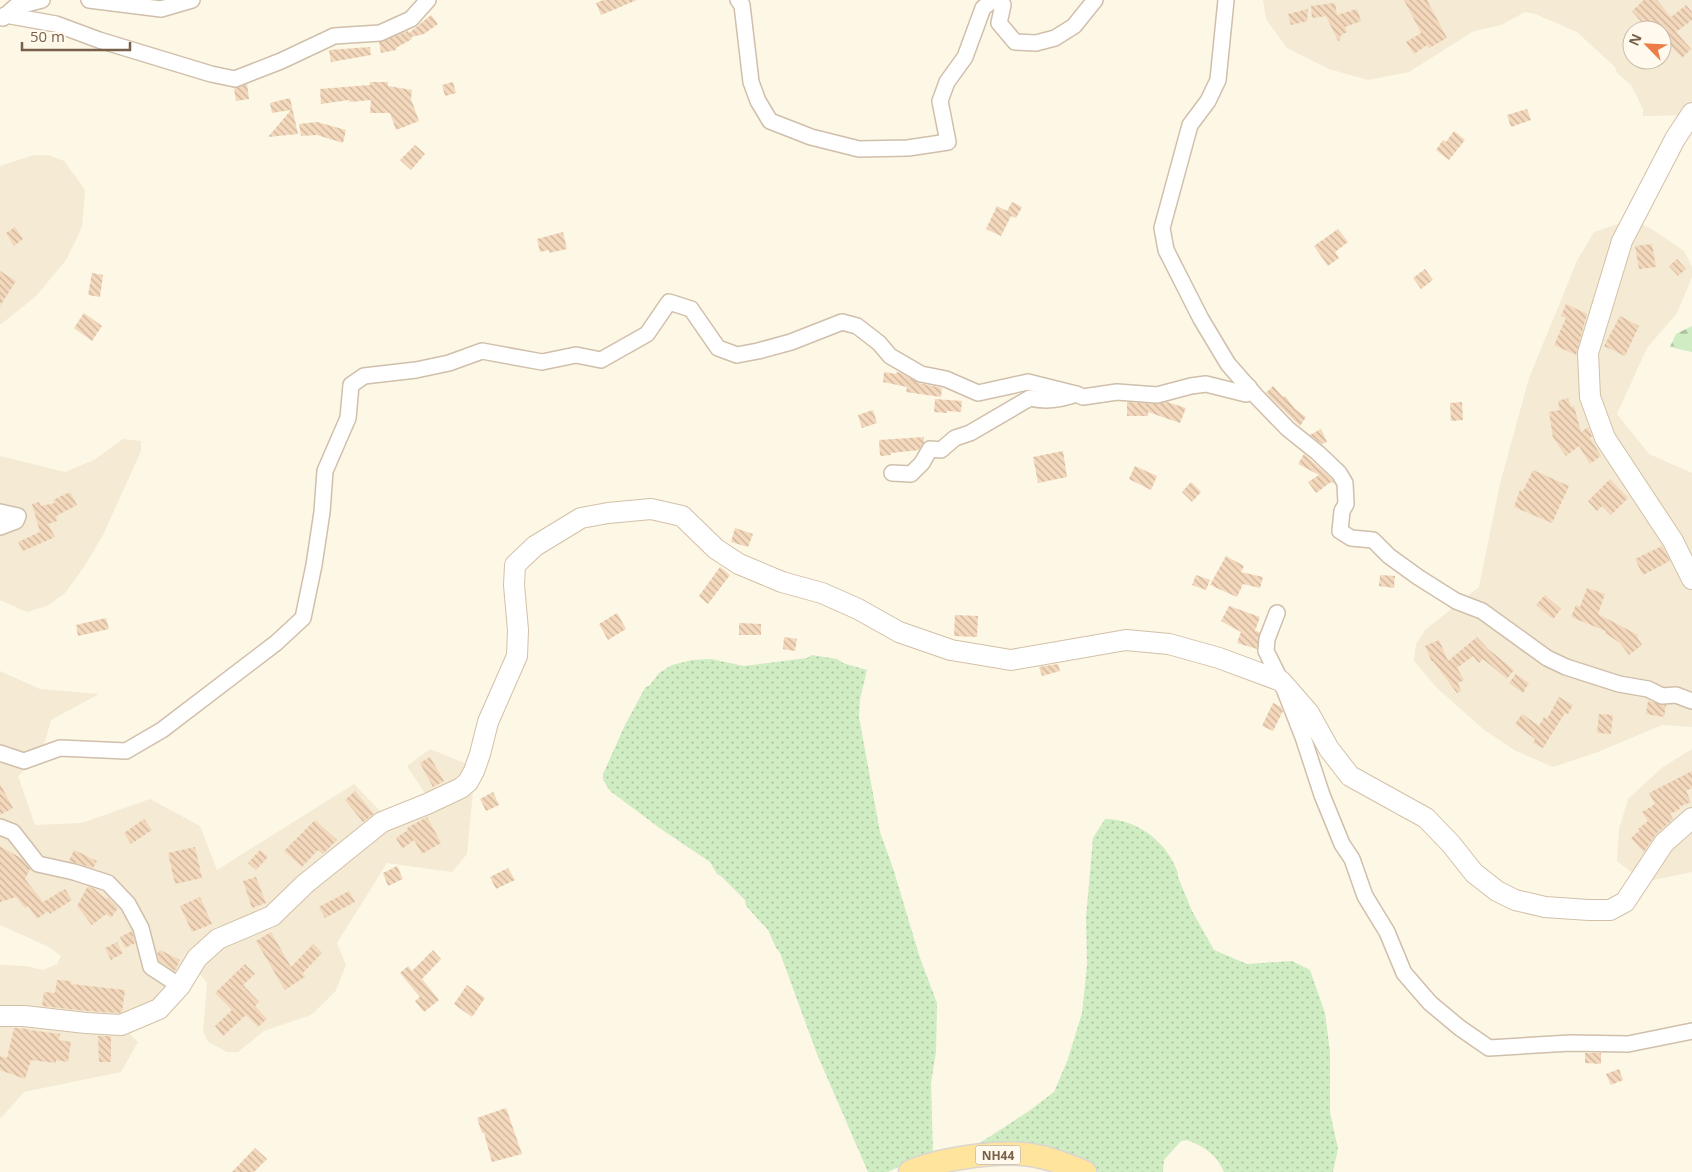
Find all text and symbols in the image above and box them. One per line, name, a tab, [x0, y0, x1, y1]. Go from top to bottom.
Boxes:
scale bar	[22, 20, 130, 52]
north arrow	[1622, 20, 1672, 70]
text: 50 m	[30, 26, 65, 46]
text: N	[1624, 30, 1646, 49]
road number: NH44	[976, 1146, 1020, 1164]

